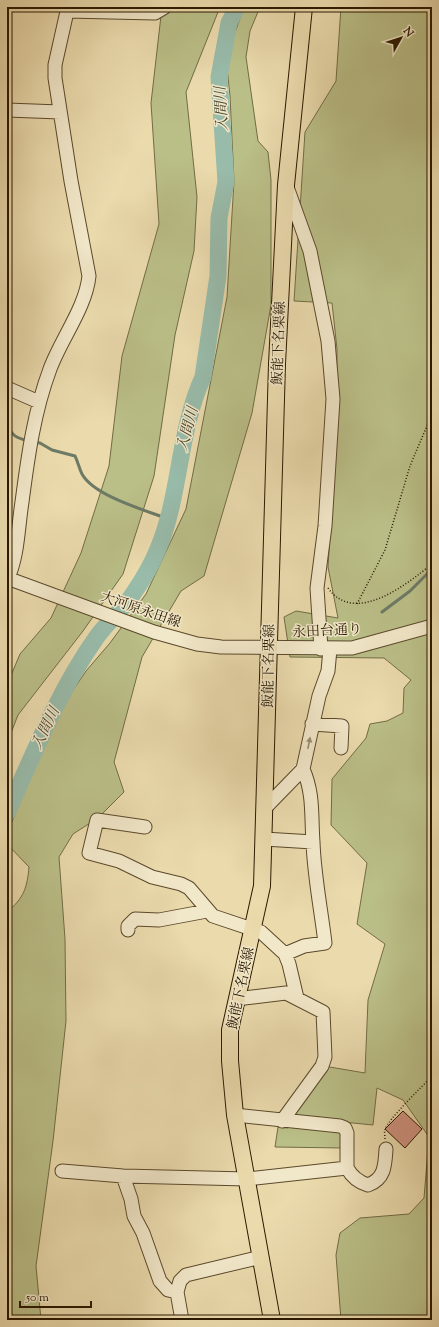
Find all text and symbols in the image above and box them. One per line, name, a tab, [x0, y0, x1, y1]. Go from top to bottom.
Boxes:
north arrow	[381, 18, 421, 58]
text: N	[398, 23, 417, 41]
water label: 入間川	[211, 84, 234, 132]
street label: 飯能下名栗線	[269, 301, 291, 385]
water label: 入間川	[172, 403, 205, 454]
street label: 大河原永田線	[97, 588, 183, 634]
street label: 永田台通り	[292, 620, 363, 644]
street label: 飯能下名栗線	[259, 624, 281, 708]
water label: 入間川	[27, 702, 67, 753]
one-way arrow	[306, 737, 312, 749]
street label: 飯能下名栗線	[223, 945, 260, 1032]
scale bar	[20, 1283, 91, 1309]
text: 50 m	[25, 1289, 49, 1307]

